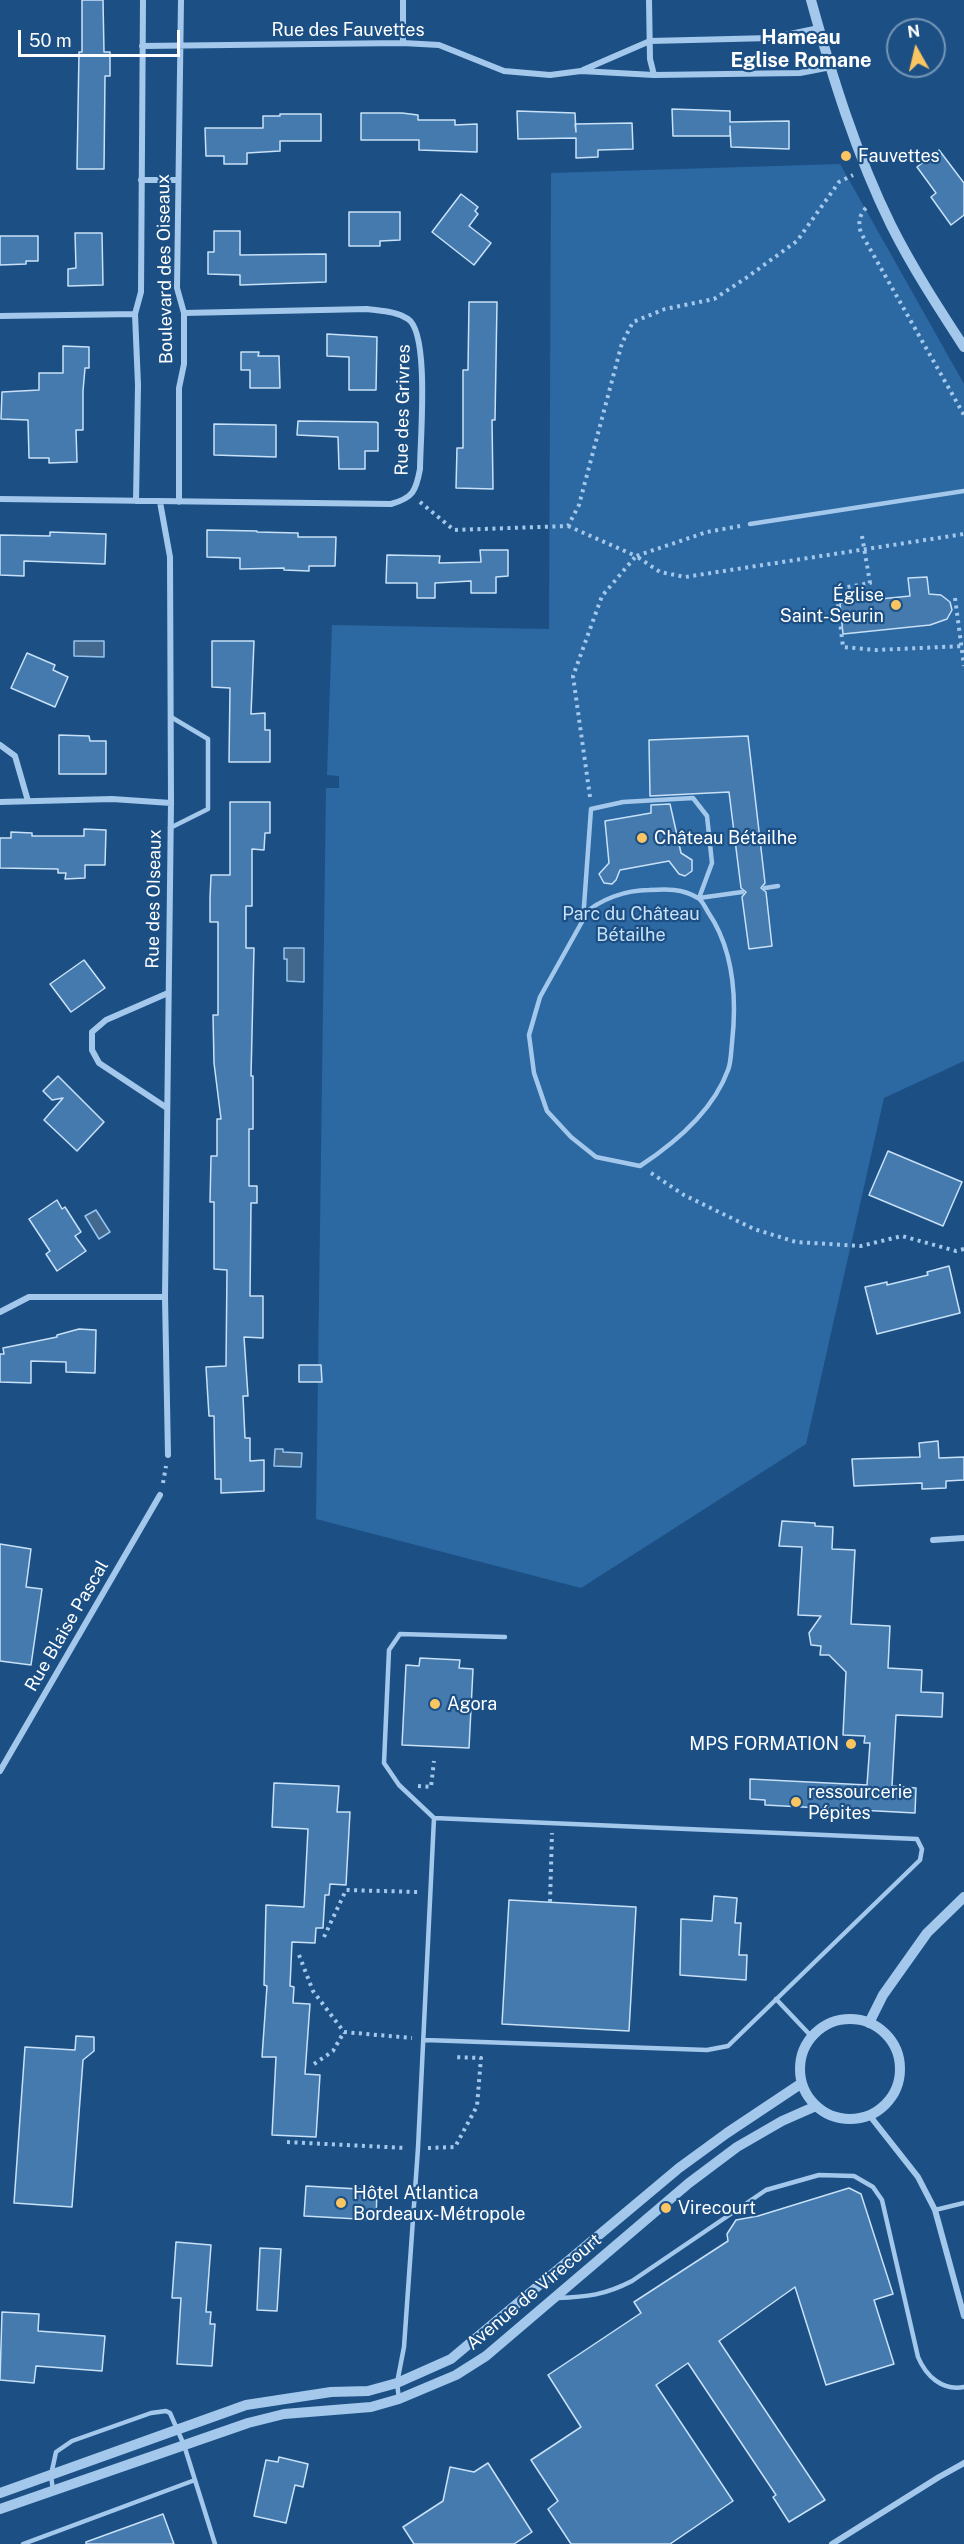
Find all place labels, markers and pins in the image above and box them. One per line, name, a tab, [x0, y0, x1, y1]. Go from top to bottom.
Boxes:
place label: Fauvettes	[858, 145, 940, 167]
marker: Fauvettes	[839, 149, 853, 163]
place label: Église Saint-Seurin	[780, 584, 884, 626]
marker: Église Saint-Seurin	[889, 598, 903, 612]
place label: Château Bétailhe	[654, 827, 797, 849]
marker: Château Bétailhe	[635, 831, 649, 845]
place label: Agora	[447, 1693, 497, 1715]
marker: Agora	[428, 1697, 442, 1711]
place label: MPS FORMATION	[689, 1733, 839, 1755]
marker: MPS FORMATION	[844, 1737, 858, 1751]
place label: ressourcerie Pépites	[808, 1781, 912, 1824]
marker: ressourcerie Pépites	[789, 1795, 803, 1809]
place label: Hôtel Atlantica Bordeaux-Métropole	[353, 2182, 525, 2224]
marker: Hôtel Atlantica Bordeaux-Métropole	[334, 2196, 348, 2210]
place label: Virecourt	[678, 2197, 756, 2219]
marker: Virecourt	[659, 2201, 673, 2215]

